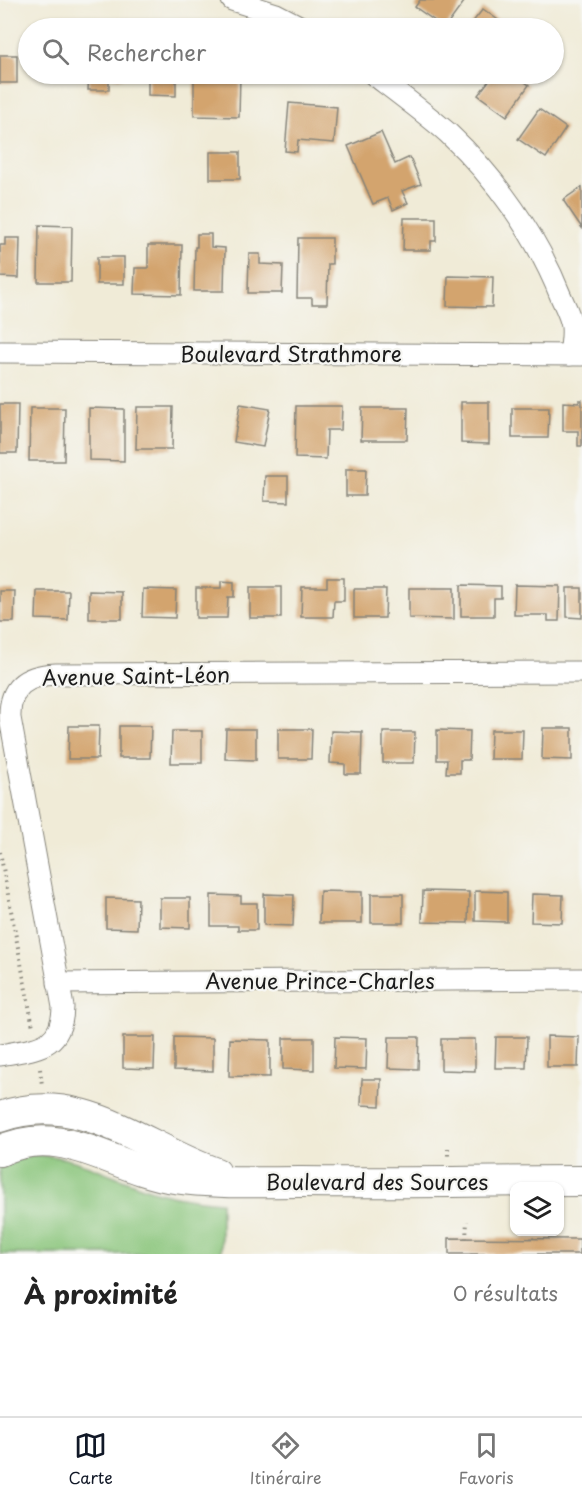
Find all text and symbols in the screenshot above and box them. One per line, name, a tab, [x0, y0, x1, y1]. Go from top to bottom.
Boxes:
search box	[18, 18, 564, 84]
icon: search	[39, 35, 72, 68]
text: Rechercher	[87, 35, 206, 68]
street label: Boulevard Strathmore	[180, 337, 402, 369]
street label: Avenue Saint-Léon	[42, 657, 230, 693]
street label: Avenue Prince-Charles	[205, 964, 435, 996]
street label: Boulevard des Sources	[266, 1165, 488, 1197]
map controls	[510, 1182, 564, 1236]
button: layers	[510, 1182, 564, 1236]
text: À proximité	[24, 1274, 178, 1313]
text: 0 résultats	[453, 1278, 558, 1308]
tab: Carte	[68, 1429, 113, 1489]
tab: Itinéraire	[250, 1429, 322, 1489]
tab: Favoris	[459, 1429, 514, 1489]

